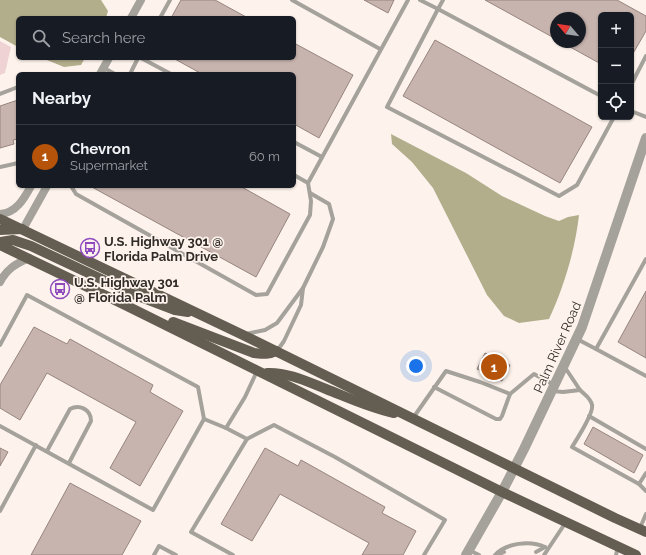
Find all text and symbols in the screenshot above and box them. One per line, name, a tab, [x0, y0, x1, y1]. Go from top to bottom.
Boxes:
north arrow	[550, 12, 586, 48]
map controls	[598, 12, 634, 120]
button: +	[598, 12, 634, 48]
search box	[16, 16, 296, 60]
icon: search	[30, 27, 52, 49]
text: Search here	[62, 29, 145, 47]
button: −	[598, 48, 634, 84]
button: locate	[598, 84, 634, 120]
text: Nearby	[32, 88, 91, 108]
text: Chevron	[70, 140, 130, 158]
text: 1	[42, 149, 48, 164]
text: 60 m	[249, 149, 280, 164]
text: Supermarket	[70, 158, 148, 173]
place label: U.S. Highway 301 @ Florida Palm Drive	[104, 234, 223, 264]
bus stop icon: U.S. Highway 301 @ Florida Palm Drive	[79, 237, 101, 259]
place label: U.S. Highway 301 @ Florida Palm	[74, 275, 180, 305]
bus stop icon: U.S. Highway 301 @ Florida Palm	[49, 278, 71, 300]
street label: Palm River Road	[531, 299, 584, 395]
pin: 1	[481, 352, 507, 382]
your location	[406, 356, 426, 376]

